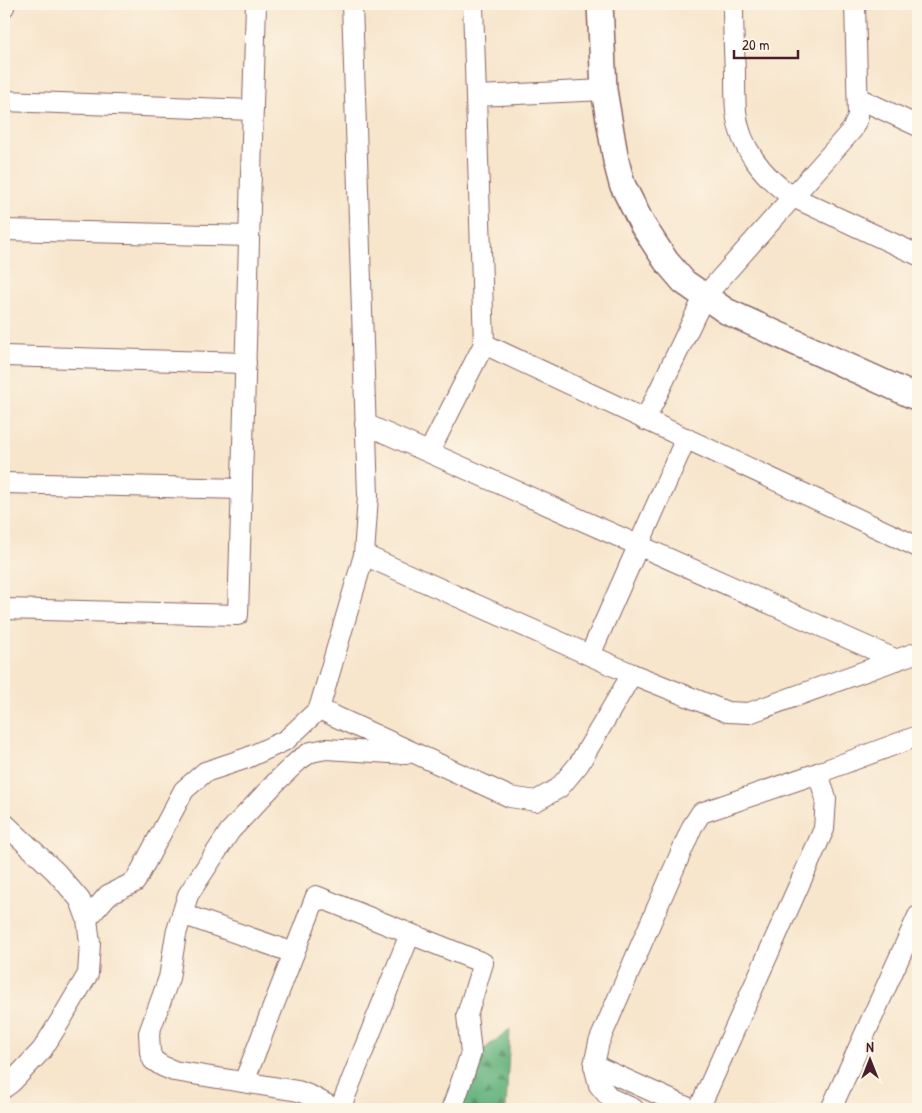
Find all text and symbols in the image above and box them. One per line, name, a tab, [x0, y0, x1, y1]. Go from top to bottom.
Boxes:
scale bar	[734, 28, 798, 60]
text: 20 m	[742, 34, 769, 55]
north arrow	[844, 1036, 894, 1086]
text: N	[866, 1037, 874, 1056]

